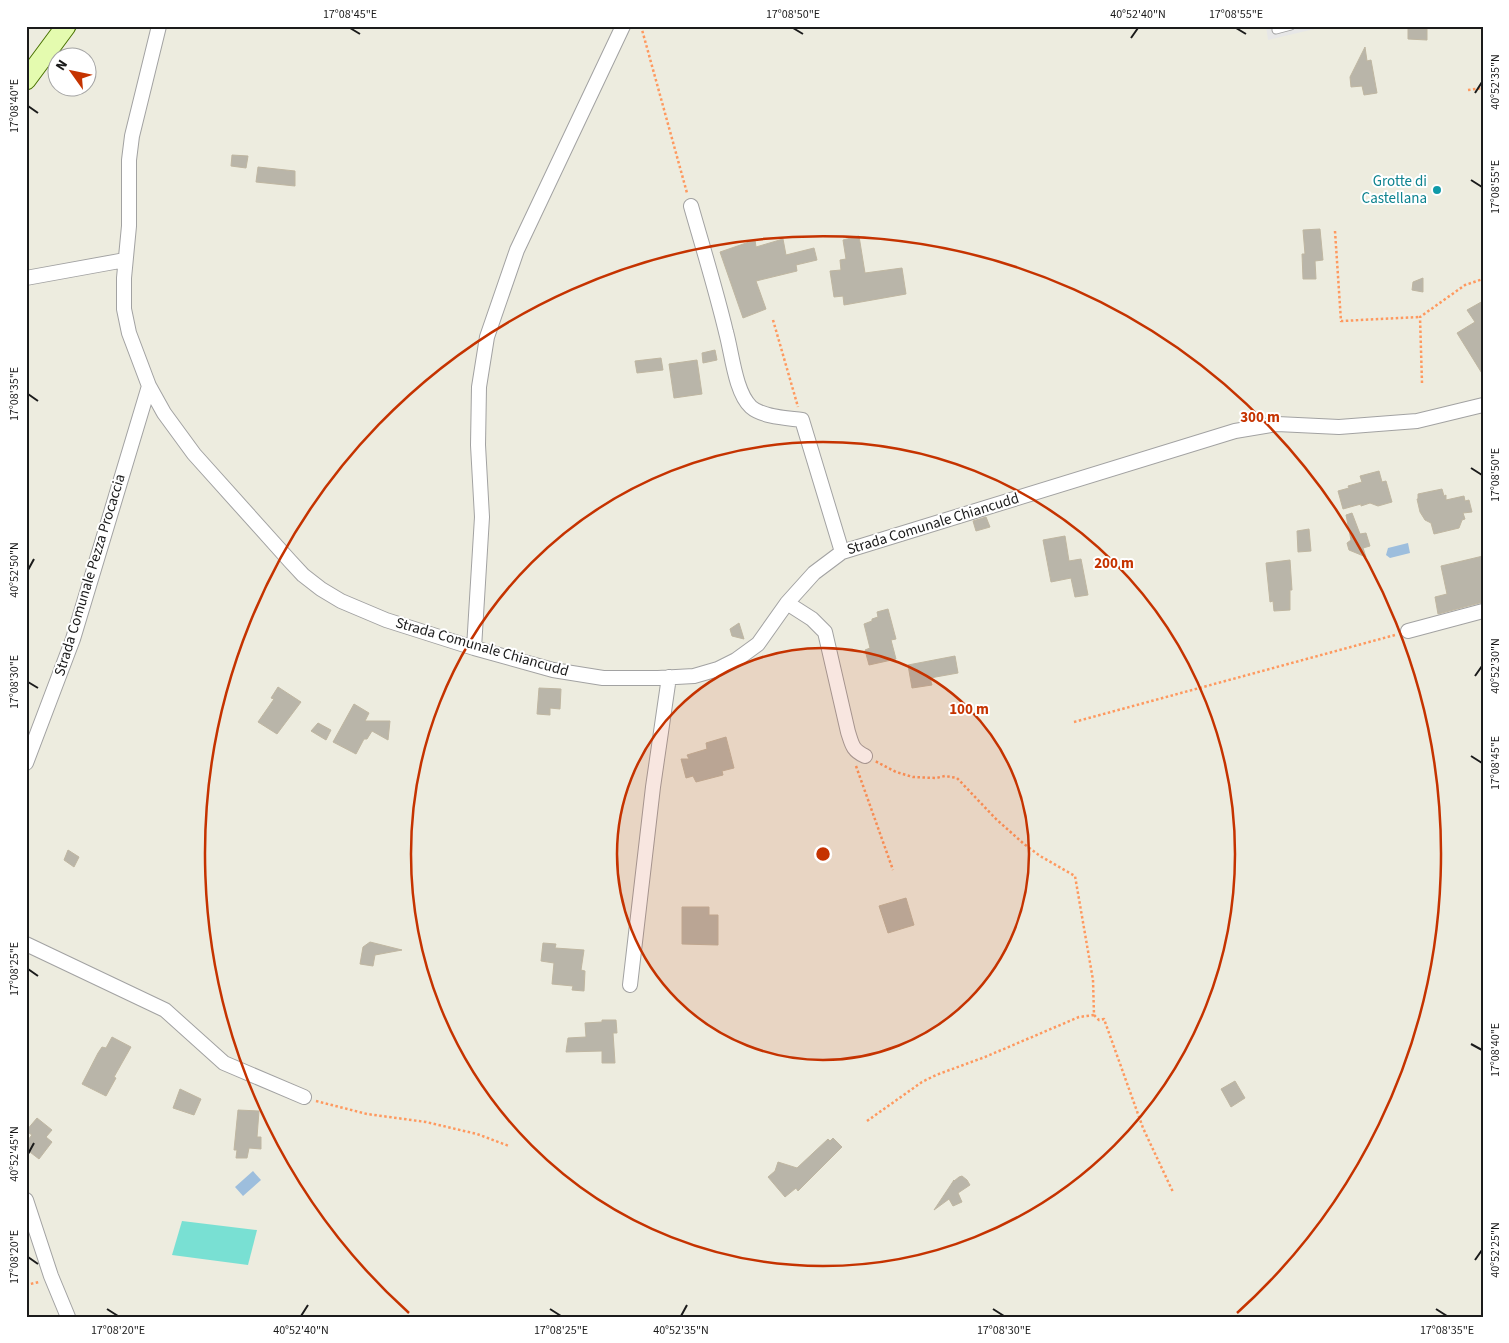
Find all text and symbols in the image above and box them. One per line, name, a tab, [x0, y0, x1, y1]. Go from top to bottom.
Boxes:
text: 17°08'45"E	[323, 6, 377, 23]
text: 17°08'50"E	[766, 6, 820, 23]
text: 40°52'40"N	[1110, 6, 1166, 23]
text: 17°08'55"E	[1209, 6, 1263, 23]
north arrow	[48, 48, 98, 98]
text: 40°52'35"N	[1487, 54, 1504, 110]
text: N	[51, 56, 73, 75]
text: 17°08'40"E	[6, 79, 23, 133]
text: 17°08'55"E	[1487, 160, 1504, 214]
place label: Grotte di Castellana	[1362, 171, 1427, 209]
marker: Grotte di Castellana	[1431, 184, 1443, 196]
text: 17°08'35"E	[6, 367, 23, 421]
text: 300 m	[1240, 407, 1280, 428]
text: 17°08'50"E	[1487, 448, 1504, 502]
street label: Strada Comunale Pezza Procaccia	[49, 471, 131, 679]
street label: Strada Comunale Chiancudd	[844, 488, 1022, 560]
text: 40°52'50"N	[6, 542, 23, 598]
text: 200 m	[1094, 553, 1134, 574]
street label: Strada Comunale Chiancudd	[393, 612, 571, 682]
text: 40°52'30"N	[1487, 638, 1504, 694]
text: 17°08'30"E	[6, 655, 23, 709]
text: 100 m	[949, 699, 989, 720]
text: 17°08'45"E	[1487, 736, 1504, 790]
centre of rings	[814, 845, 832, 863]
text: 17°08'25"E	[6, 942, 23, 996]
text: 17°08'40"E	[1487, 1023, 1504, 1077]
text: 40°52'45"N	[6, 1126, 23, 1182]
text: 40°52'25"N	[1487, 1222, 1504, 1278]
text: 17°08'20"E	[6, 1230, 23, 1284]
text: 17°08'20"E	[91, 1322, 145, 1339]
text: 40°52'40"N	[273, 1322, 329, 1339]
text: 17°08'25"E	[534, 1322, 588, 1339]
text: 40°52'35"N	[653, 1322, 709, 1339]
text: 17°08'30"E	[977, 1322, 1031, 1339]
text: 17°08'35"E	[1420, 1322, 1474, 1339]

